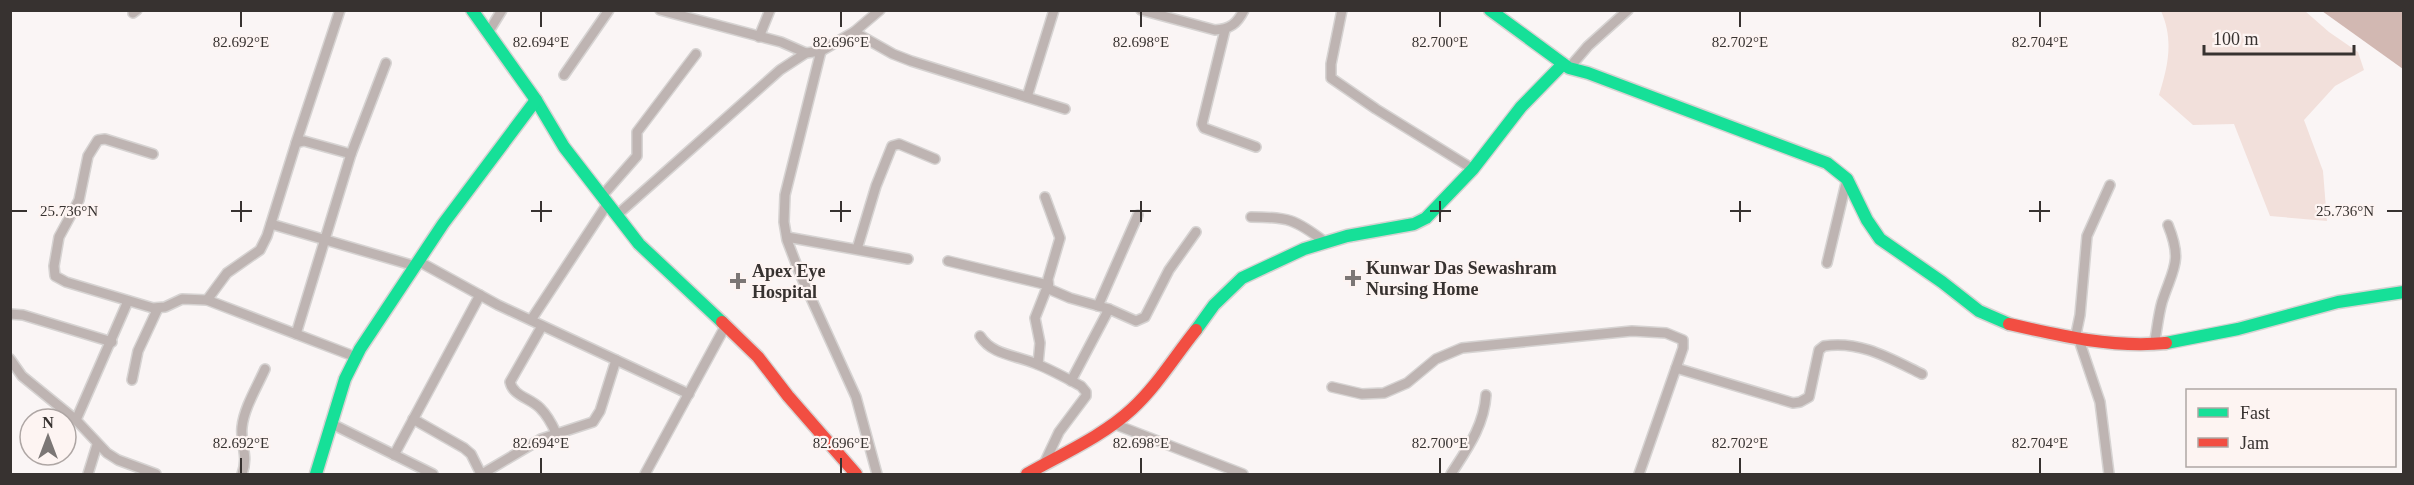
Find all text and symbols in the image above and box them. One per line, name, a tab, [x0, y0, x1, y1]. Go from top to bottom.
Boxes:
scale bar	[2204, 18, 2354, 56]
text: 100 m	[2213, 29, 2259, 49]
text: 82.692°E	[213, 34, 269, 50]
text: 82.694°E	[513, 34, 569, 50]
text: 82.696°E	[813, 34, 869, 50]
text: 82.698°E	[1113, 34, 1169, 50]
text: 82.700°E	[1412, 34, 1468, 50]
text: 82.702°E	[1712, 34, 1768, 50]
text: 82.704°E	[2012, 34, 2068, 50]
text: 25.736°N	[40, 203, 98, 219]
text: 25.736°N	[2316, 203, 2374, 219]
place label: Kunwar Das Sewashram Nursing Home	[1366, 258, 1557, 299]
place label: Apex Eye Hospital	[752, 261, 826, 302]
marker: Kunwar Das Sewashram Nursing Home	[1344, 269, 1362, 287]
marker: Apex Eye Hospital	[729, 272, 747, 290]
legend	[2186, 389, 2396, 467]
text: Fast	[2240, 403, 2270, 423]
north arrow	[18, 407, 78, 467]
text: N	[42, 414, 54, 431]
text: Jam	[2240, 433, 2269, 453]
text: 82.692°E	[213, 435, 269, 451]
text: 82.694°E	[513, 435, 569, 451]
text: 82.696°E	[813, 435, 869, 451]
text: 82.698°E	[1113, 435, 1169, 451]
text: 82.700°E	[1412, 435, 1468, 451]
text: 82.702°E	[1712, 435, 1768, 451]
text: 82.704°E	[2012, 435, 2068, 451]

